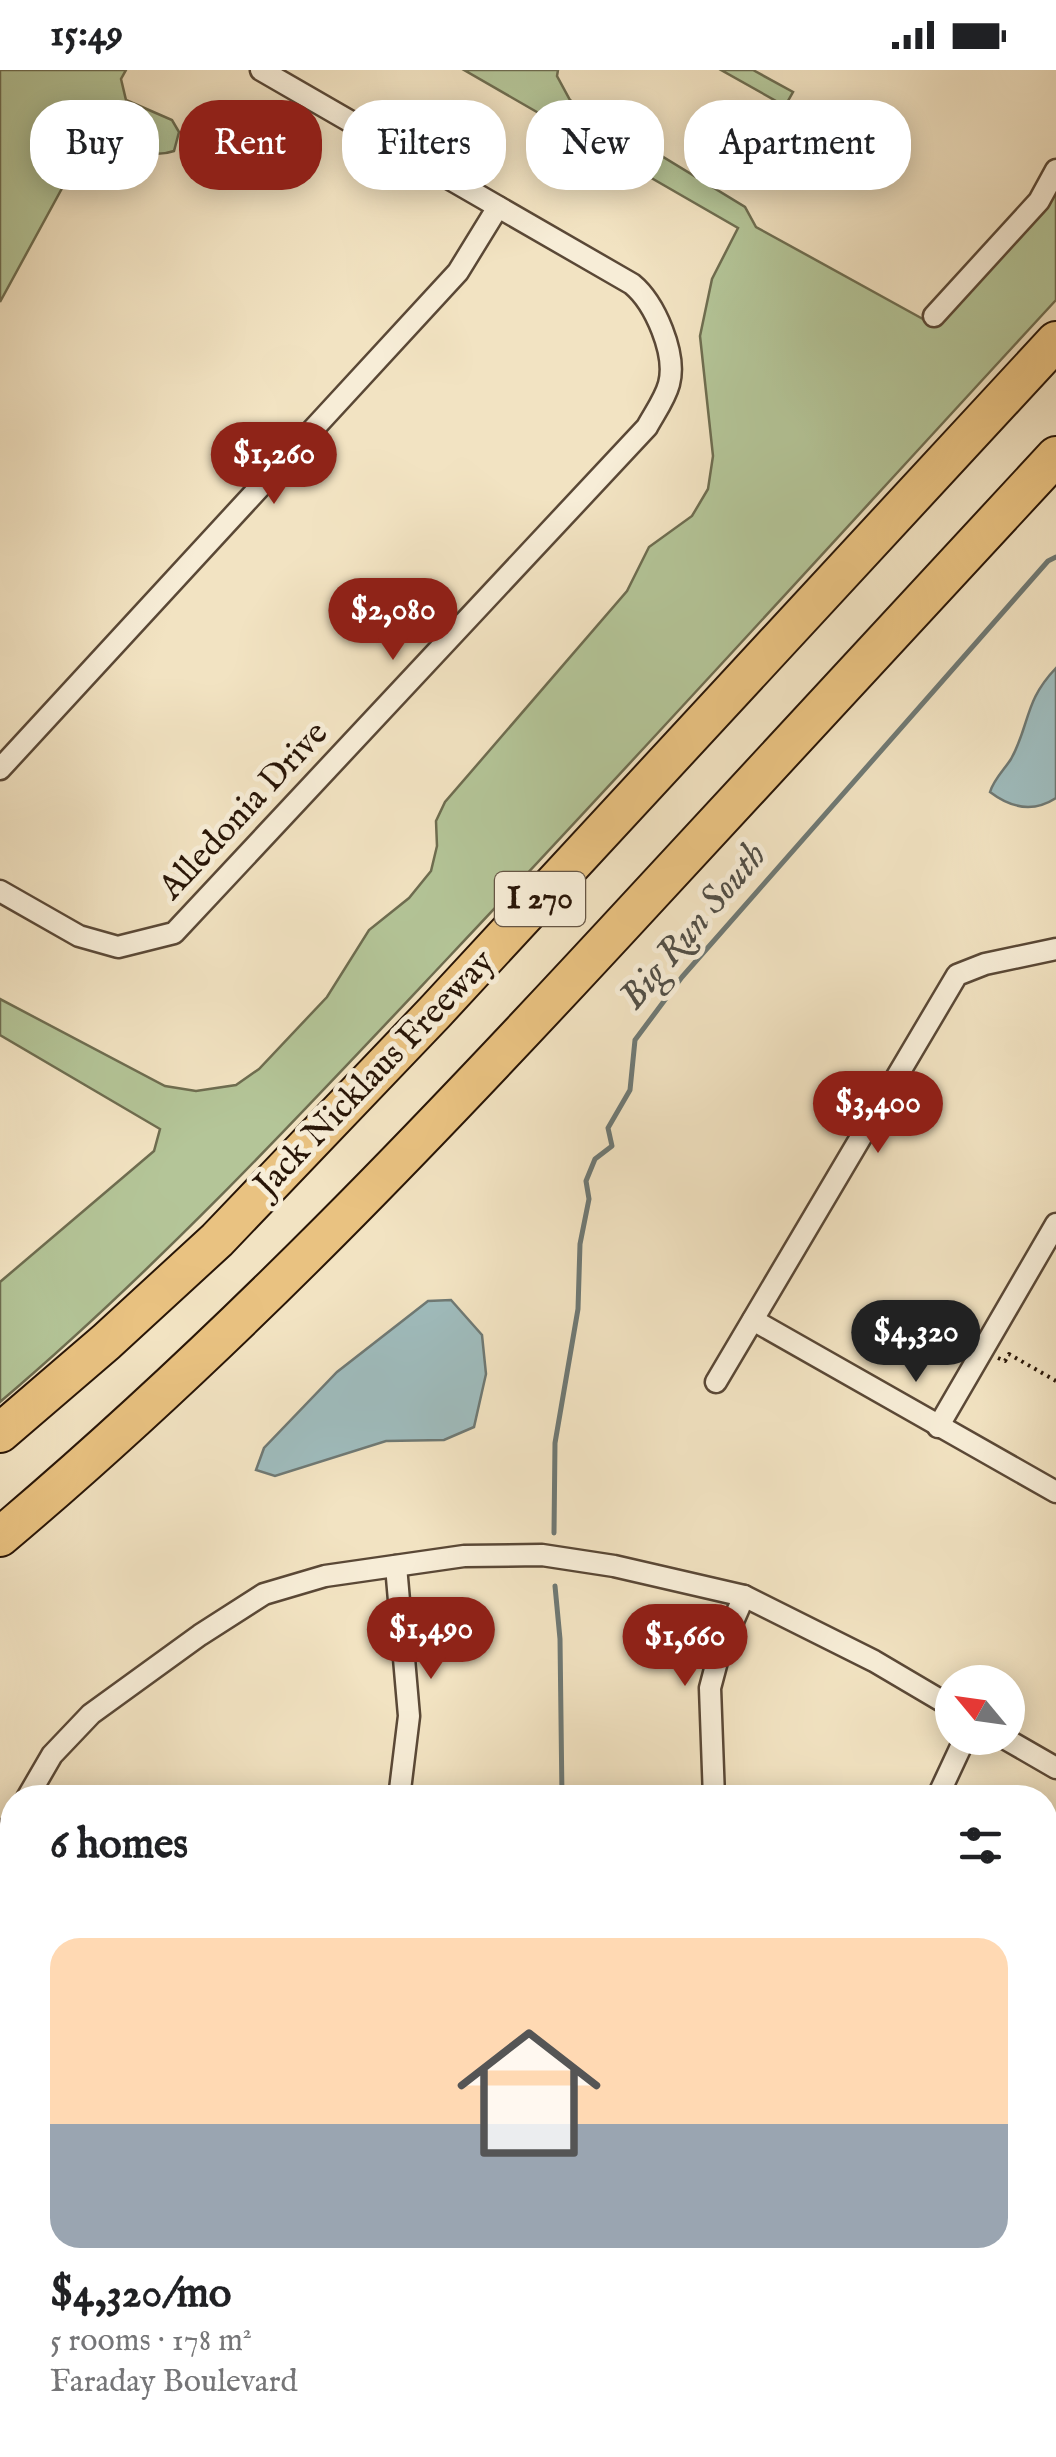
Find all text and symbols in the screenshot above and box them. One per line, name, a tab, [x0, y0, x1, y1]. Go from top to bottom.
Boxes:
text: 15:49	[50, 11, 123, 59]
chip: Buy	[30, 100, 159, 190]
chip: Rent	[179, 100, 322, 190]
chip: Filters	[342, 100, 506, 190]
chip: New	[526, 100, 664, 190]
chip: Apartment	[684, 100, 911, 190]
pin: $1,260	[193, 422, 355, 507]
text: $1,260	[233, 434, 315, 475]
pin: $2,080	[312, 578, 474, 663]
text: $2,080	[350, 590, 436, 631]
street label: Alledonia Drive	[149, 712, 338, 911]
water label: Big Run South	[610, 833, 778, 1021]
road number: I 270	[495, 872, 585, 926]
street label: Jack Nicklaus Freeway	[242, 940, 505, 1210]
pin: $3,400	[797, 1071, 959, 1156]
text: $3,400	[835, 1083, 921, 1124]
pin: $4,320	[835, 1300, 997, 1385]
text: $4,320	[873, 1312, 959, 1353]
pin: $1,490	[350, 1597, 512, 1682]
pin: $1,660	[604, 1604, 766, 1689]
text: $1,490	[389, 1609, 473, 1650]
text: $1,660	[645, 1616, 725, 1657]
north arrow	[935, 1665, 1025, 1755]
map controls	[935, 1665, 1025, 1755]
icon: filters	[953, 1818, 1008, 1873]
text: 6 homes	[50, 1819, 188, 1872]
icon: home	[439, 2003, 619, 2183]
text: $4,320/mo	[50, 2268, 231, 2321]
text: 5 rooms · 178 m²	[50, 2321, 252, 2362]
text: Faraday Boulevard	[50, 2362, 298, 2403]

